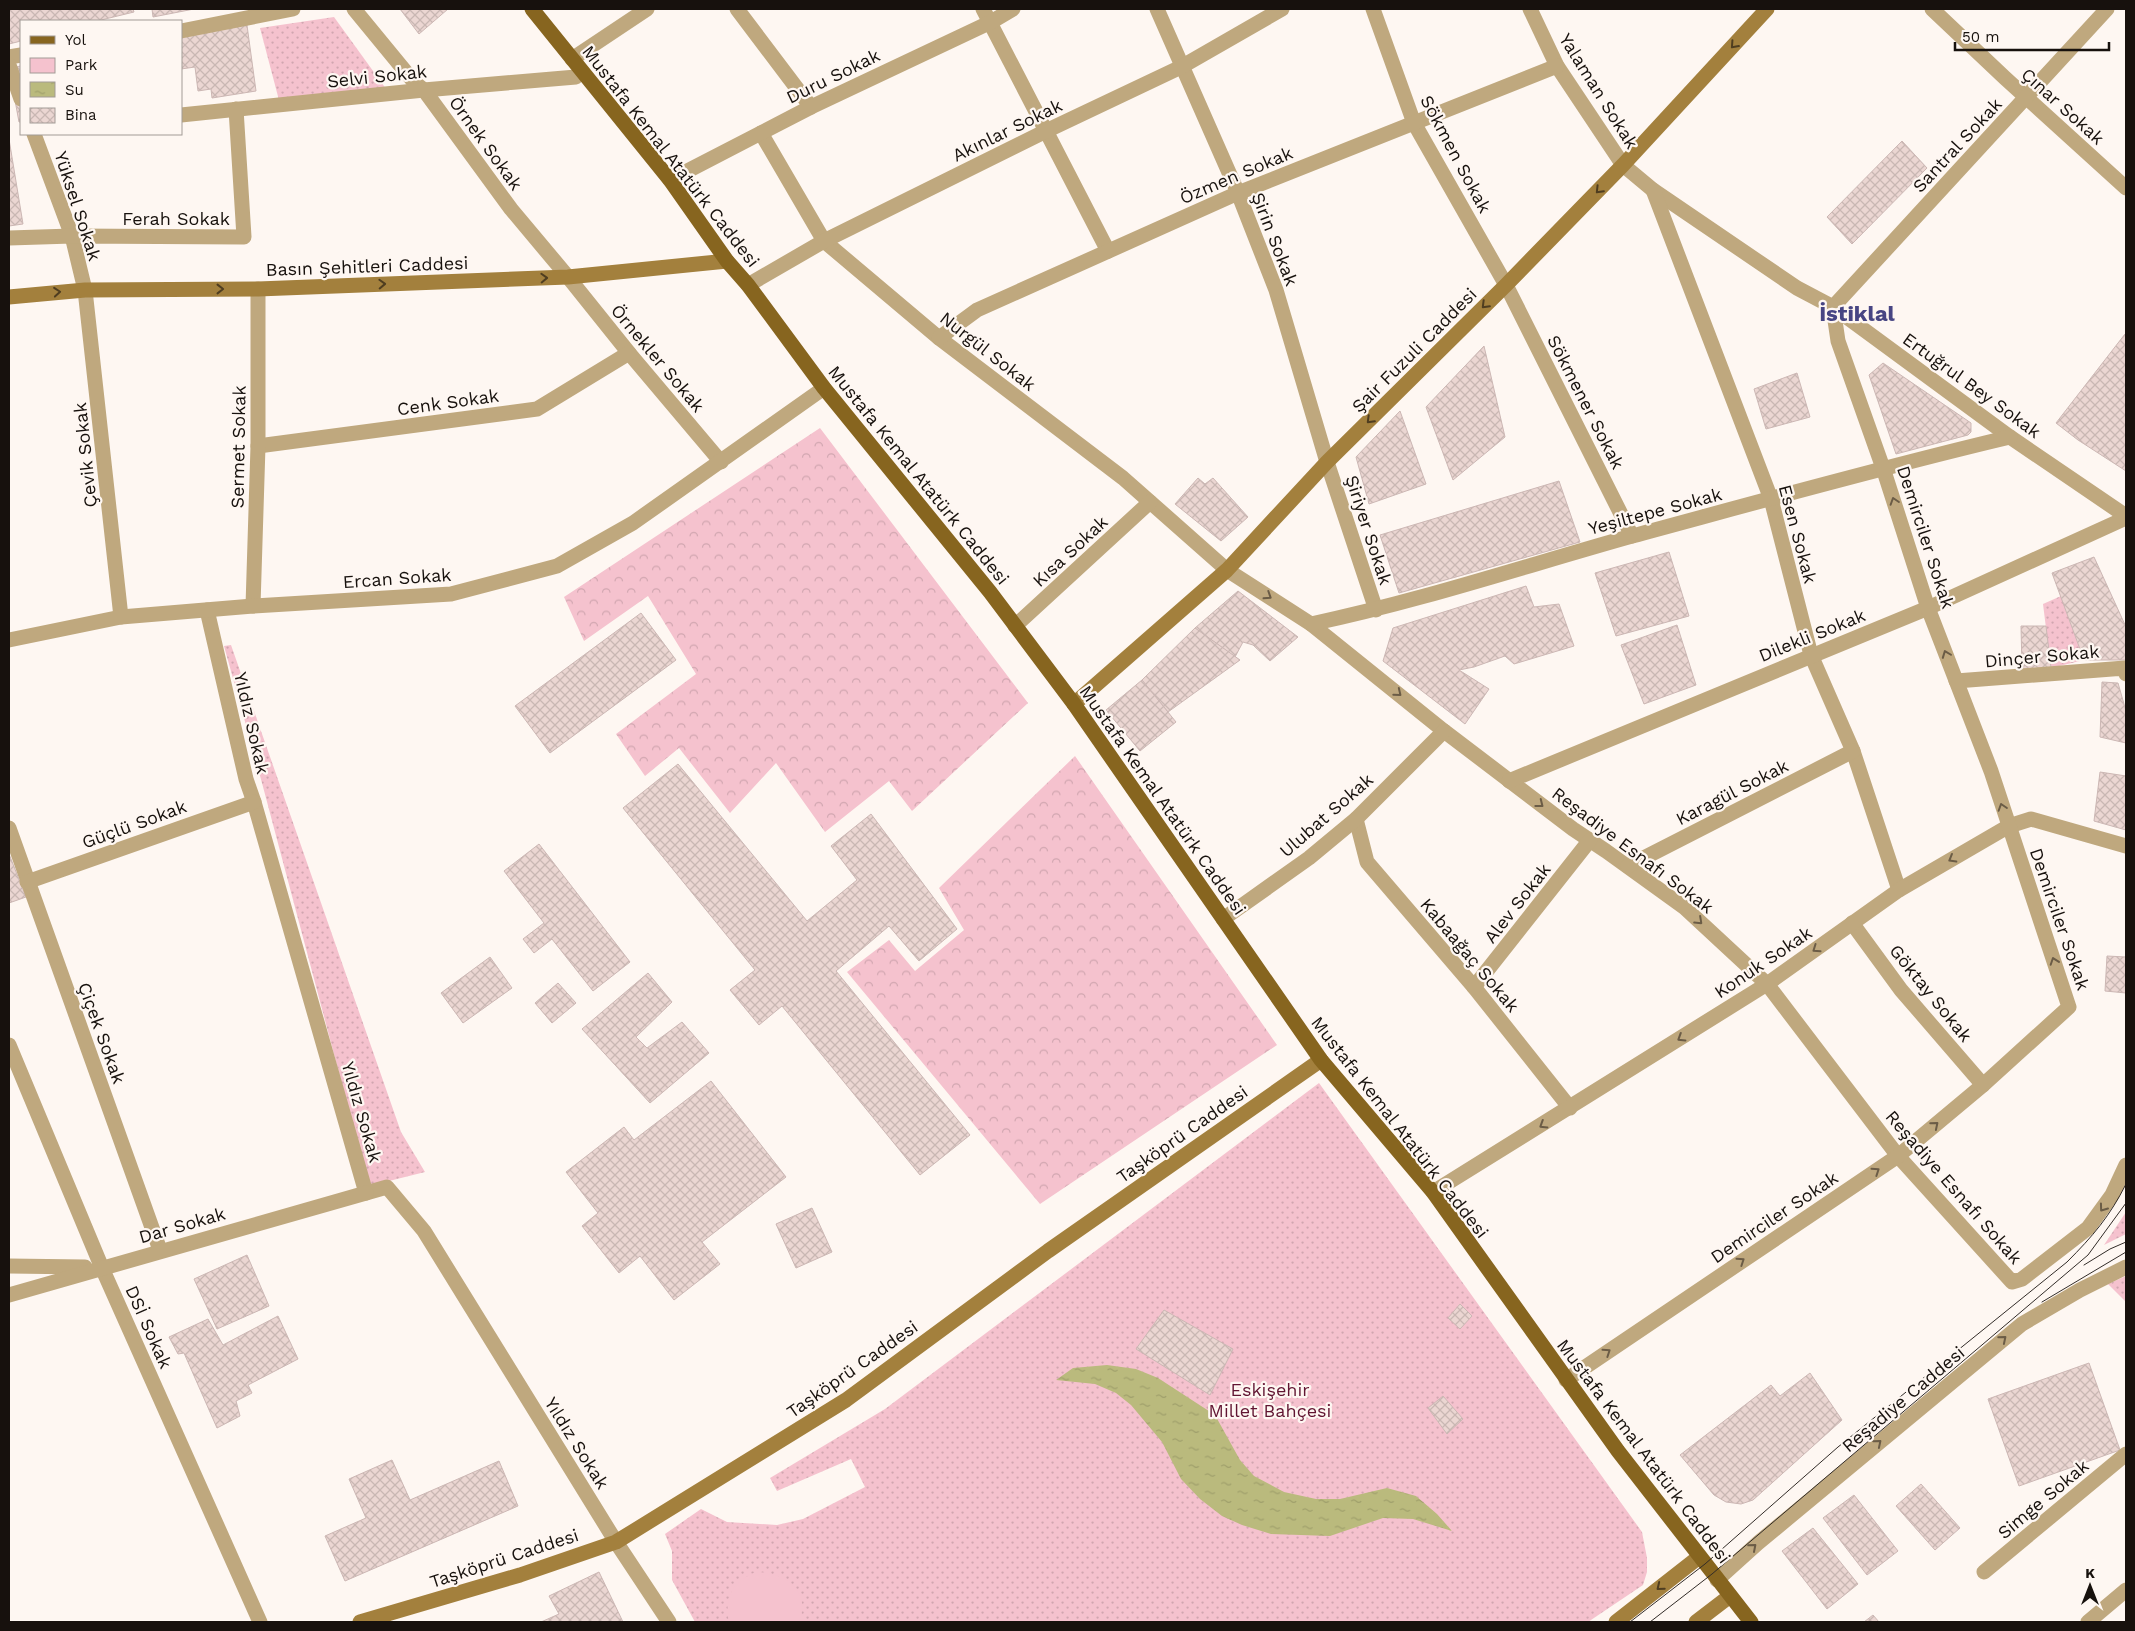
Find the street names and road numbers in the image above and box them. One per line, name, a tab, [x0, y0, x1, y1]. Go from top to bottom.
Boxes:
street label: Yalaman Sokak	[1555, 29, 1643, 153]
street label: Mustafa Kemal Atatürk Caddesi	[578, 41, 764, 271]
street label: Duru Sokak	[783, 44, 883, 108]
street label: Selvi Sokak	[326, 60, 428, 92]
street label: Çınar Sokak	[2017, 63, 2109, 149]
street label: Örnek Sokak	[445, 92, 527, 194]
street label: Sökmen Sokak	[1416, 92, 1496, 216]
street label: Akınlar Sokak	[949, 94, 1065, 166]
street label: Santral Sokak	[1908, 94, 2006, 196]
street label: Özmen Sokak	[1176, 142, 1296, 208]
street label: Yüksel Sokak	[50, 148, 106, 264]
street label: Şirin Sokak	[1248, 189, 1302, 289]
street label: Ferah Sokak	[122, 208, 230, 229]
street label: Basın Şehitleri Caddesi	[265, 252, 469, 280]
street label: Şair Fuzuli Caddesi	[1347, 283, 1481, 417]
street label: Örnekler Sokak	[607, 300, 709, 416]
street label: Nurgül Sokak	[936, 307, 1040, 395]
street label: Ertuğrul Bey Sokak	[1899, 328, 2045, 442]
street label: Sökmener Sokak	[1543, 332, 1629, 472]
street label: Mustafa Kemal Atatürk Caddesi	[824, 361, 1014, 589]
street label: Cenk Sokak	[396, 384, 500, 420]
street label: Sermet Sokak	[226, 385, 250, 509]
street label: Çevik Sokak	[69, 402, 101, 508]
street label: Demirciler Sokak	[1893, 463, 1959, 611]
street label: Şiriyer Sokak	[1341, 473, 1397, 587]
street label: Esen Sokak	[1775, 482, 1821, 586]
street label: Yeşiltepe Sokak	[1586, 483, 1724, 539]
street label: Kısa Sokak	[1028, 511, 1112, 591]
street label: Ercan Sokak	[342, 564, 452, 592]
street label: Dilekli Sokak	[1756, 604, 1868, 666]
street label: Dinçer Sokak	[1984, 641, 2100, 671]
street label: Yıldız Sokak	[230, 670, 274, 776]
street label: Mustafa Kemal Atatürk Caddesi	[1075, 681, 1251, 919]
street label: Karagül Sokak	[1672, 755, 1792, 829]
street label: Ulubat Sokak	[1275, 769, 1377, 861]
street label: Reşadiye Esnafı Sokak	[1548, 782, 1718, 918]
street label: Güçlü Sokak	[79, 795, 189, 853]
street label: Demirciler Sokak	[2026, 845, 2094, 993]
street label: Alev Sokak	[1479, 859, 1555, 947]
street label: Kabaağaç Sokak	[1416, 894, 1524, 1016]
street label: Konuk Sokak	[1710, 922, 1816, 1002]
street label: Göktay Sokak	[1885, 940, 1977, 1046]
street label: Çiçek Sokak	[74, 979, 130, 1087]
street label: Mustafa Kemal Atatürk Caddesi	[1307, 1012, 1493, 1242]
street label: Yıldız Sokak	[338, 1059, 386, 1165]
street label: Taşköprü Caddesi	[1112, 1081, 1252, 1187]
street label: Reşadiye Esnafı Sokak	[1882, 1106, 2026, 1268]
street label: Demirciler Sokak	[1706, 1167, 1842, 1267]
street label: Dar Sokak	[136, 1203, 228, 1247]
street label: DSİ Sokak	[121, 1282, 177, 1372]
street label: Taşköprü Caddesi	[782, 1316, 922, 1422]
street label: Mustafa Kemal Atatürk Caddesi	[1553, 1335, 1735, 1567]
street label: Reşadiye Caddesi	[1837, 1342, 1969, 1456]
street label: Yıldız Sokak	[540, 1393, 614, 1493]
street label: Simge Sokak	[1993, 1455, 2093, 1543]
street label: Taşköprü Caddesi	[427, 1524, 581, 1592]

